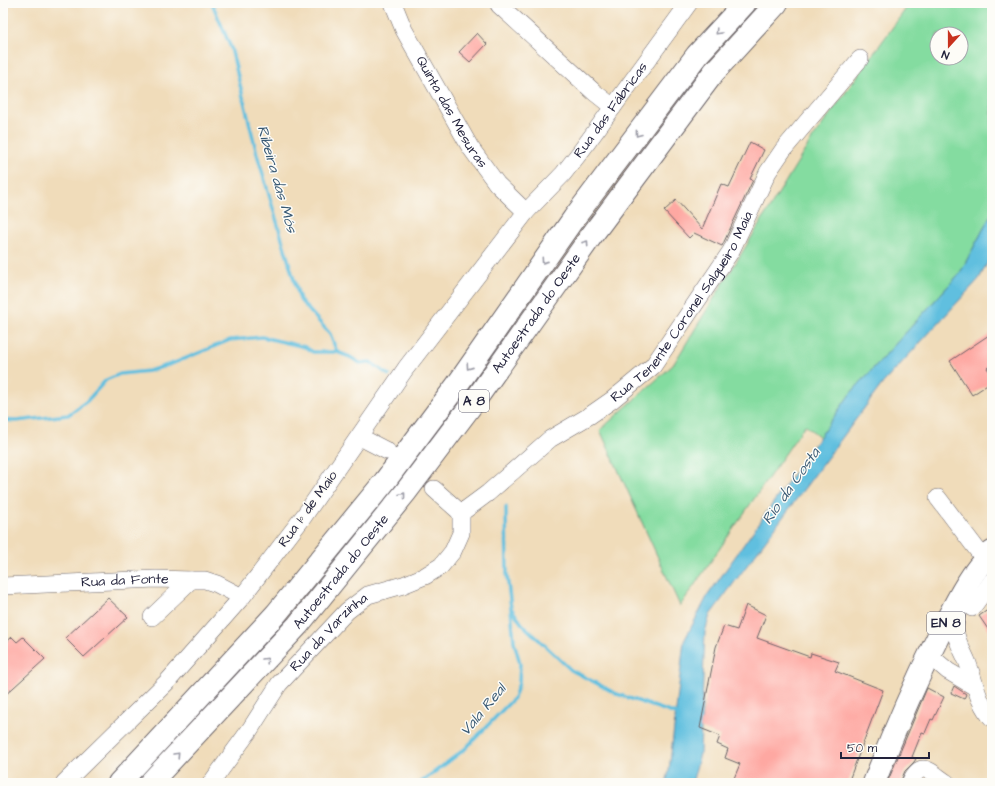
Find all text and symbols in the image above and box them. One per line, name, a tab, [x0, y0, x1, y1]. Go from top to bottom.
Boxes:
north arrow	[929, 26, 969, 66]
one-way arrow	[715, 27, 723, 35]
text: N	[940, 47, 952, 63]
street label: Quinta das Mesuras	[411, 52, 492, 172]
street label: Rua das Fábricas	[569, 58, 653, 162]
water label: Ribeira das Mós	[252, 123, 303, 237]
one-way arrow	[636, 129, 643, 136]
street label: Rua Tenente Coronel Salgueiro Maia	[606, 208, 758, 407]
one-way arrow	[581, 240, 589, 247]
street label: Autoestrada do Oeste	[487, 249, 586, 377]
one-way arrow	[541, 257, 549, 264]
one-way arrow	[467, 363, 474, 370]
road number: A 8	[459, 390, 489, 412]
water label: Rio da Costa	[757, 442, 826, 528]
street label: Rua 1º de Maio	[273, 467, 343, 551]
one-way arrow	[398, 493, 405, 500]
street label: Autoestrada do Oeste	[288, 510, 394, 633]
street label: Rua da Fonte	[81, 569, 169, 592]
street label: Rua da Varzinha	[285, 589, 372, 676]
road number: EN 8	[927, 612, 965, 634]
one-way arrow	[261, 657, 268, 664]
water label: Vala Real	[455, 678, 512, 740]
scale bar	[841, 734, 929, 760]
text: 50 m	[847, 740, 878, 757]
one-way arrow	[172, 752, 179, 759]

